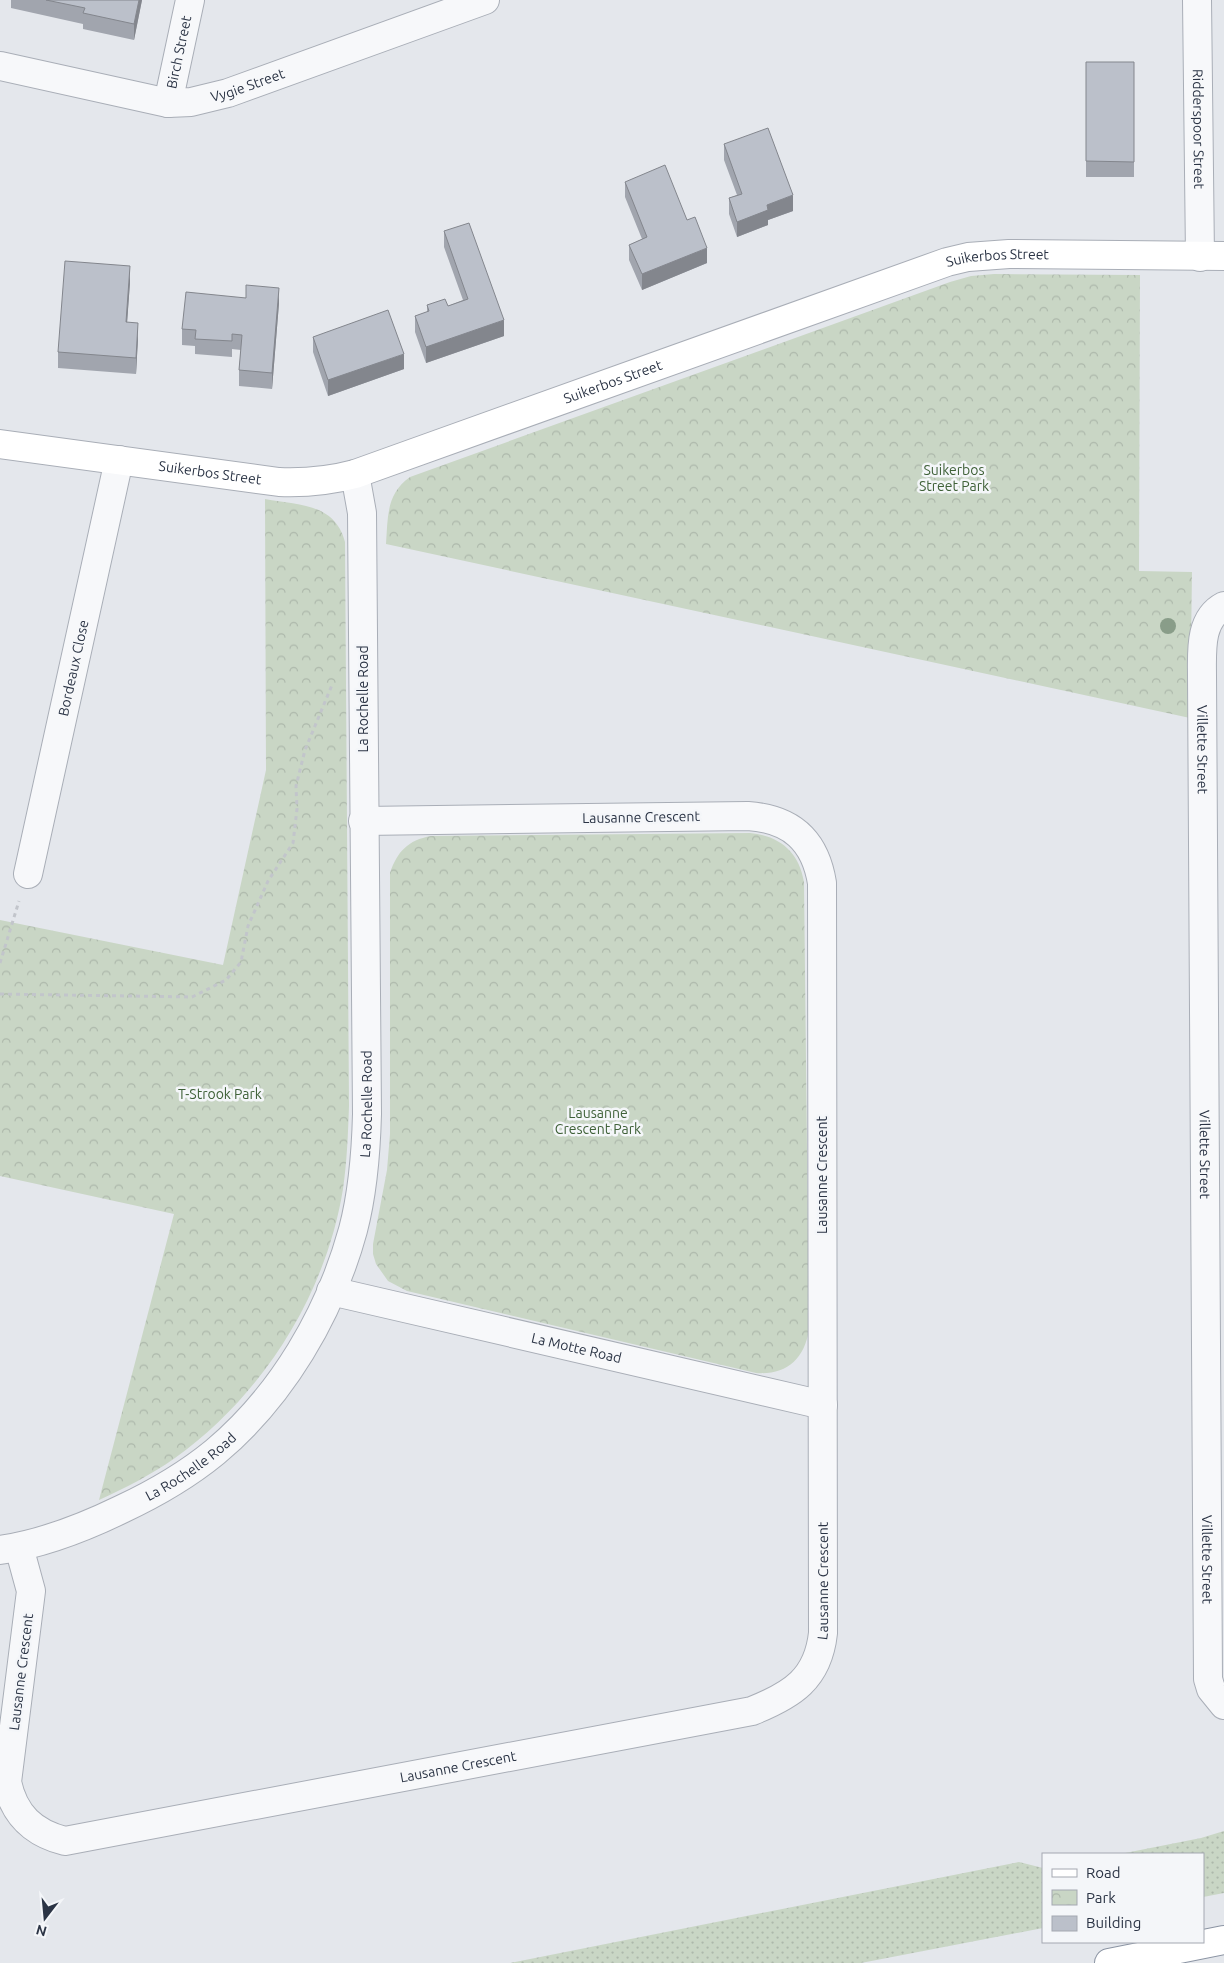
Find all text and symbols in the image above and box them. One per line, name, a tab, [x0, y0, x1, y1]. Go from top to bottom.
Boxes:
street label: Birch Street	[163, 14, 195, 90]
street label: Vygie Street	[209, 65, 287, 105]
street label: Ridderspoor Street	[1190, 69, 1207, 190]
street label: Suikerbos Street	[944, 246, 1049, 270]
street label: Suikerbos Street	[561, 357, 665, 407]
street label: Suikerbos Street	[158, 458, 263, 488]
park label: Suikerbos Street Park	[919, 462, 989, 494]
street label: Bordeaux Close	[55, 618, 92, 718]
street label: La Rochelle Road	[355, 645, 371, 753]
street label: Villette Street	[1194, 705, 1211, 794]
street label: Lausanne Crescent	[582, 808, 701, 826]
street label: La Rochelle Road	[357, 1050, 375, 1158]
park label: T-Strook Park	[178, 1086, 262, 1102]
park label: Lausanne Crescent Park	[555, 1105, 641, 1137]
street label: Villette Street	[1197, 1110, 1213, 1199]
street label: Lausanne Crescent	[814, 1116, 830, 1234]
street label: La Motte Road	[530, 1330, 623, 1366]
street label: La Rochelle Road	[142, 1429, 239, 1504]
street label: Villette Street	[1199, 1515, 1216, 1604]
street label: Lausanne Crescent	[814, 1521, 831, 1641]
street label: Lausanne Crescent	[6, 1612, 36, 1731]
street label: Lausanne Crescent	[398, 1748, 518, 1785]
legend	[1042, 1853, 1204, 1943]
text: Road	[1086, 1864, 1121, 1881]
text: Park	[1086, 1889, 1116, 1906]
north arrow	[20, 1893, 70, 1943]
text: Building	[1086, 1914, 1141, 1931]
text: N	[34, 1921, 49, 1940]

